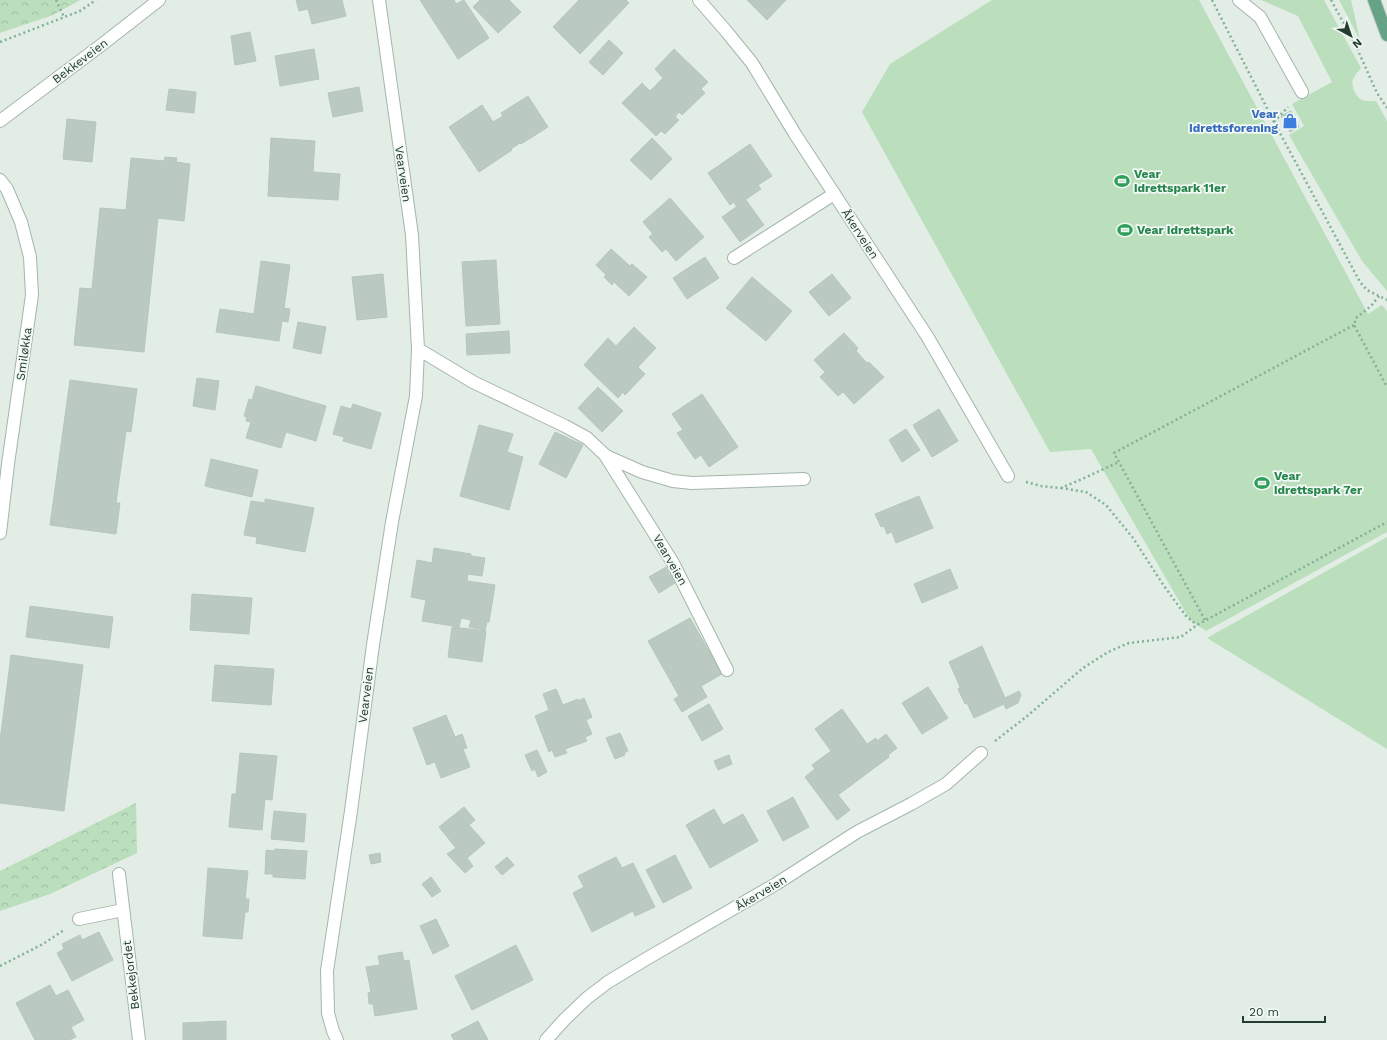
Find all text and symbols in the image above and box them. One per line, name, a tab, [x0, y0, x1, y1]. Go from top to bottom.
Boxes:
north arrow	[1331, 16, 1371, 56]
street label: Bekkeveien	[50, 36, 110, 86]
text: N	[1350, 36, 1364, 51]
place label: Vear Idrettsforening	[1189, 107, 1279, 135]
shop icon: Vear Idrettsforening	[1281, 112, 1299, 130]
street label: Vearveien	[392, 145, 414, 203]
place label: Vear idrettspark 11er	[1134, 167, 1227, 195]
sports icon: Vear idrettspark 11er	[1113, 172, 1131, 190]
street label: Åkerveien	[839, 206, 881, 262]
sports icon: Vear Idrettspark	[1116, 221, 1134, 239]
place label: Vear Idrettspark	[1137, 223, 1234, 237]
street label: Smiløkka	[13, 326, 35, 381]
place label: Vear idrettspark 7er	[1274, 469, 1363, 497]
sports icon: Vear idrettspark 7er	[1253, 474, 1271, 492]
street label: Vearveien	[650, 532, 690, 588]
street label: Vearveien	[356, 666, 376, 724]
street label: Åkerveien	[733, 872, 789, 914]
street label: Bekkejordet	[120, 940, 142, 1010]
scale bar	[1243, 998, 1325, 1024]
text: 20 m	[1249, 1005, 1279, 1019]

